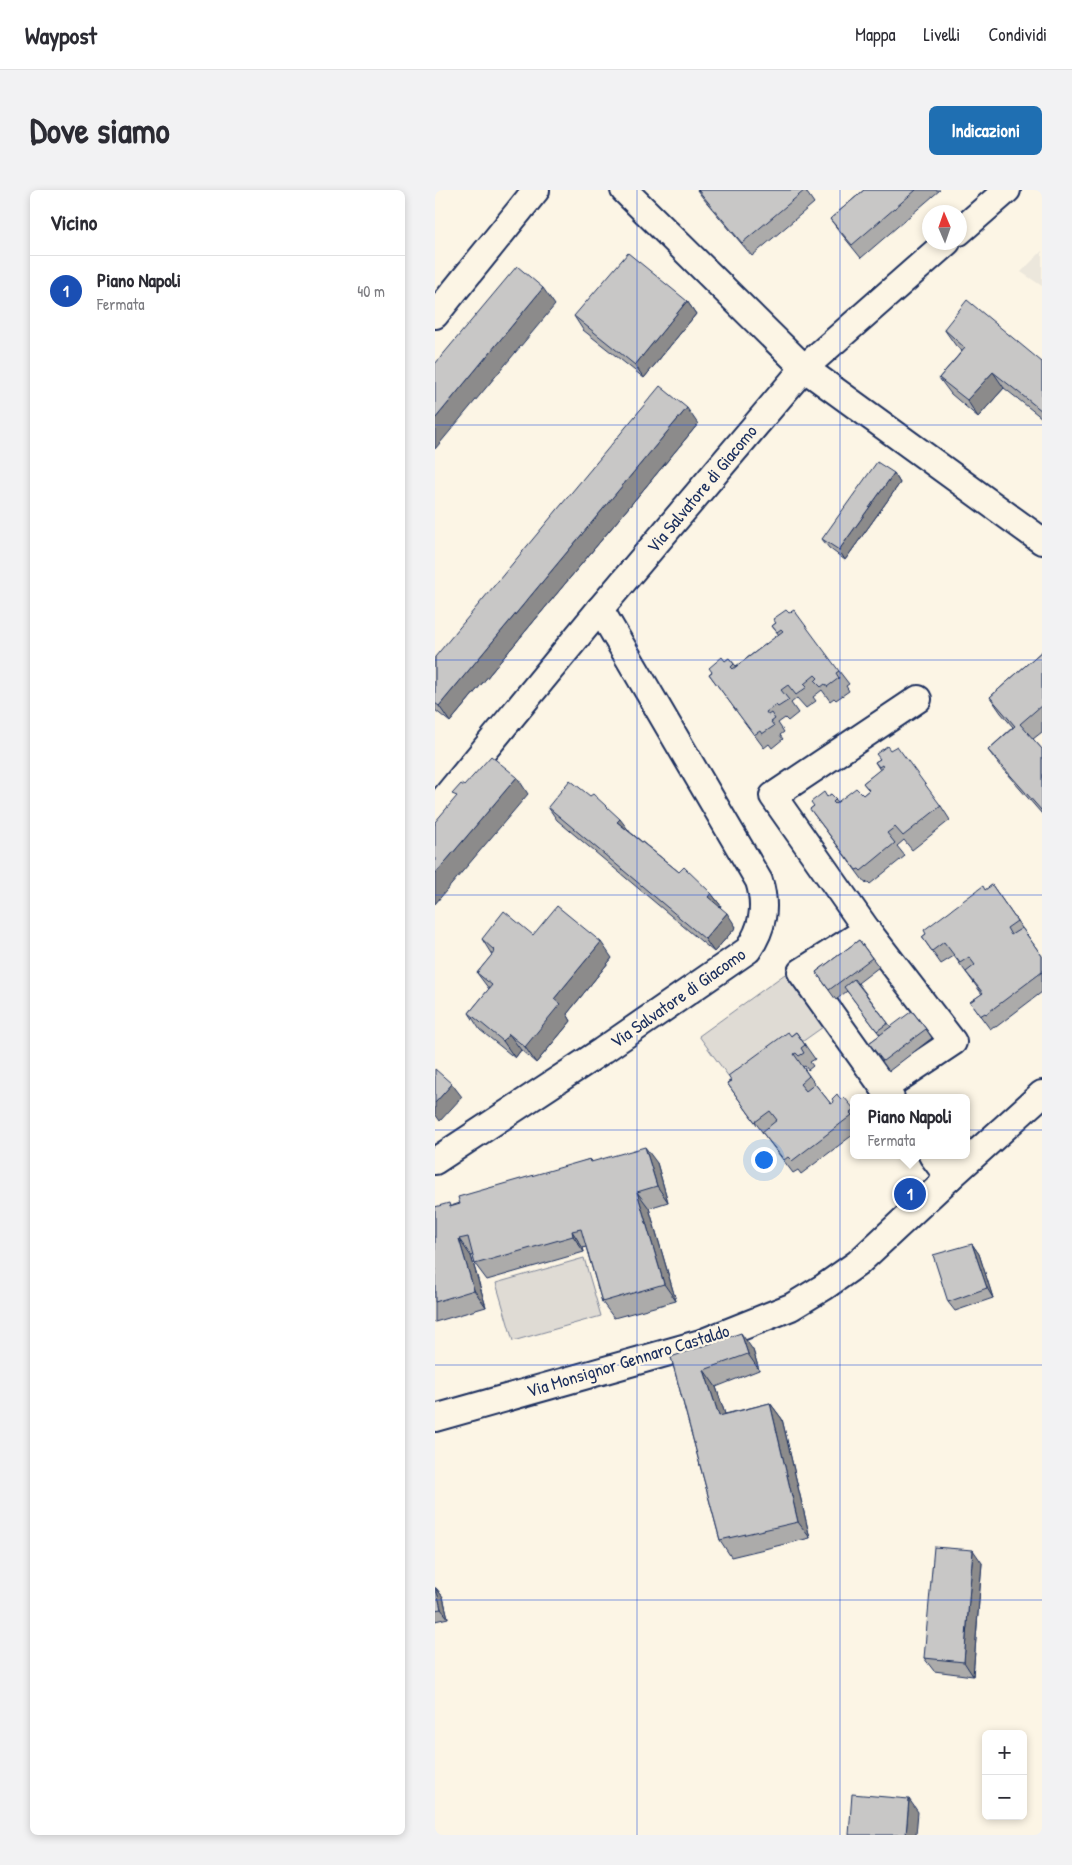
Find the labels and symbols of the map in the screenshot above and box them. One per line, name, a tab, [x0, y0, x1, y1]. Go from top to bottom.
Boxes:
north arrow	[922, 205, 967, 250]
street label: Via Salvatore di Giacomo	[641, 419, 763, 558]
street label: Via Salvatore di Giacomo	[605, 941, 750, 1054]
your location	[751, 1147, 777, 1173]
pin: 1	[894, 1175, 926, 1213]
street label: Via Monsignor Gennaro Castaldo	[524, 1318, 732, 1403]

